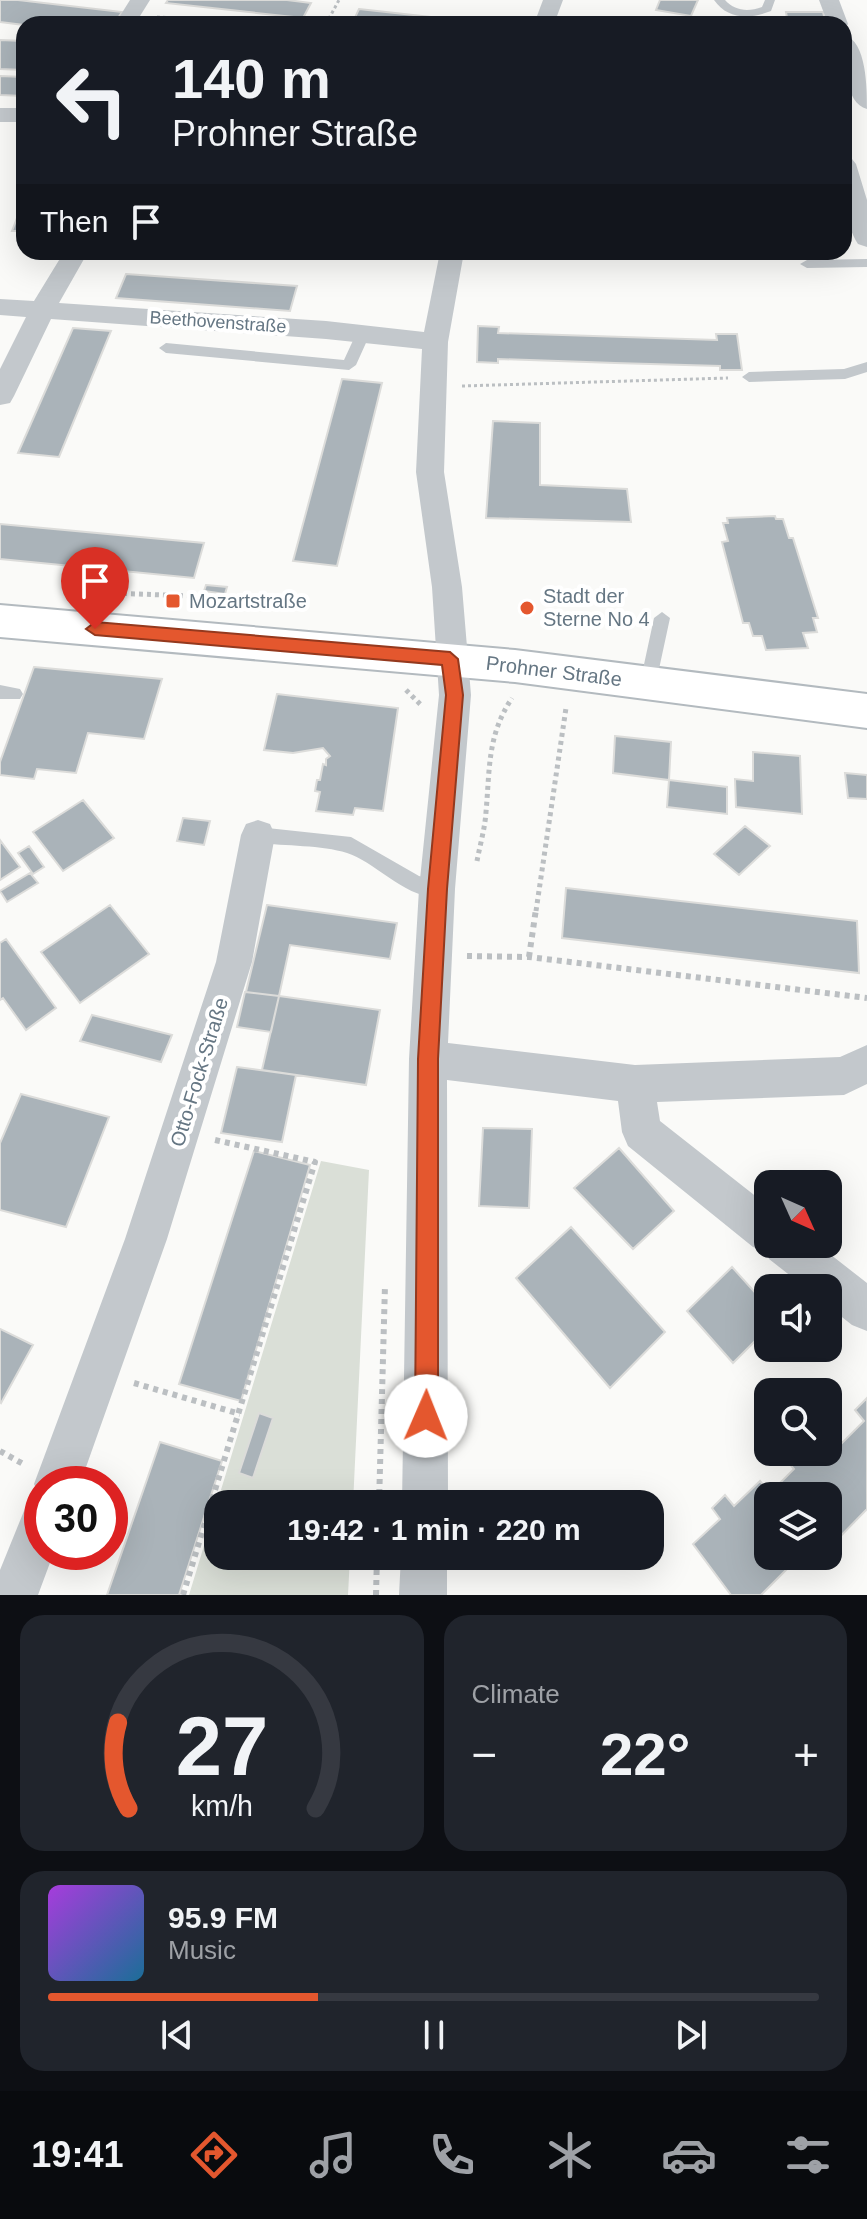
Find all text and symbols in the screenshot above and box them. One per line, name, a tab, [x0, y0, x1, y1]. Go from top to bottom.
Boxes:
text: 140 m	[172, 47, 331, 110]
icon: left	[40, 48, 144, 152]
text: Prohner Straße	[172, 113, 418, 154]
icon: arrive	[124, 200, 168, 244]
text: Then	[40, 205, 108, 238]
street label: Beethovenstraße	[149, 307, 287, 337]
pin	[61, 547, 129, 629]
icon: arrive	[73, 559, 117, 603]
place label: Stadt der Sterne No 4	[543, 585, 650, 630]
place label: Mozartstraße	[189, 590, 307, 612]
marker: Mozartstraße	[164, 592, 182, 610]
marker: Stadt der Sterne No 4	[518, 599, 536, 617]
street label: Prohner Straße	[485, 652, 623, 690]
street label: Otto-Fock-Straße	[166, 995, 232, 1149]
north arrow	[754, 1170, 842, 1258]
map controls	[754, 1170, 842, 1570]
button: sound	[754, 1274, 842, 1362]
position arrow	[384, 1374, 468, 1458]
button: search	[754, 1378, 842, 1466]
speed limit sign: 30	[24, 1466, 128, 1570]
button: layers	[754, 1482, 842, 1570]
text: 19:42 · 1 min · 220 m	[287, 1513, 581, 1546]
text: Climate	[472, 1679, 560, 1709]
text: 27	[175, 1700, 268, 1793]
text: 22°	[600, 1721, 691, 1788]
text: −	[472, 1730, 497, 1779]
text: +	[793, 1730, 819, 1779]
text: km/h	[191, 1790, 253, 1822]
text: 95.9 FM	[168, 1901, 278, 1934]
text: Music	[168, 1935, 236, 1965]
icon: previous	[155, 2013, 199, 2057]
icon: pause	[412, 2013, 456, 2057]
icon: next	[669, 2013, 713, 2057]
icon: directions	[186, 2127, 242, 2183]
icon: music	[305, 2127, 361, 2183]
icon: phone	[424, 2127, 480, 2183]
icon: climate	[542, 2127, 598, 2183]
icon: car	[661, 2127, 717, 2183]
icon: filters	[780, 2127, 836, 2183]
text: 19:41	[31, 2134, 123, 2175]

